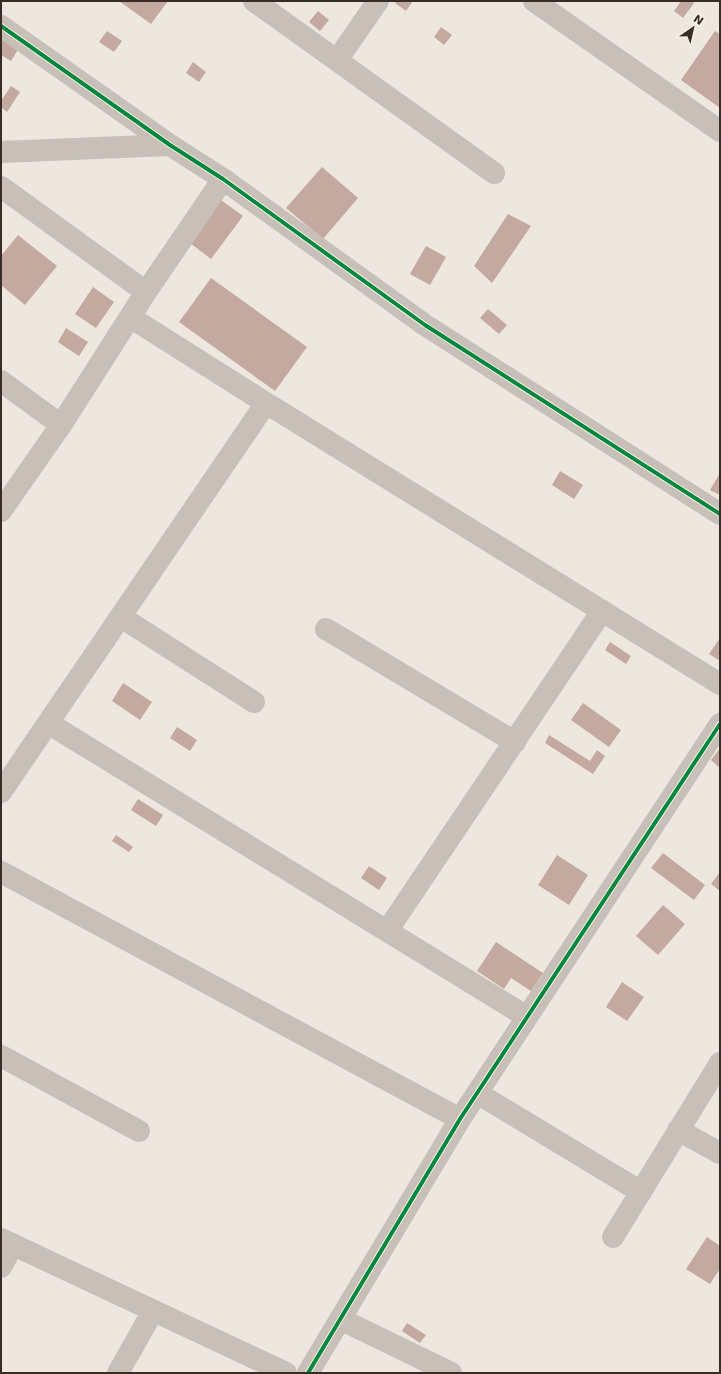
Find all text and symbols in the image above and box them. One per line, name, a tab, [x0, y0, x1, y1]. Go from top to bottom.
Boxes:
north arrow	[673, 8, 713, 48]
text: N	[691, 12, 706, 28]

